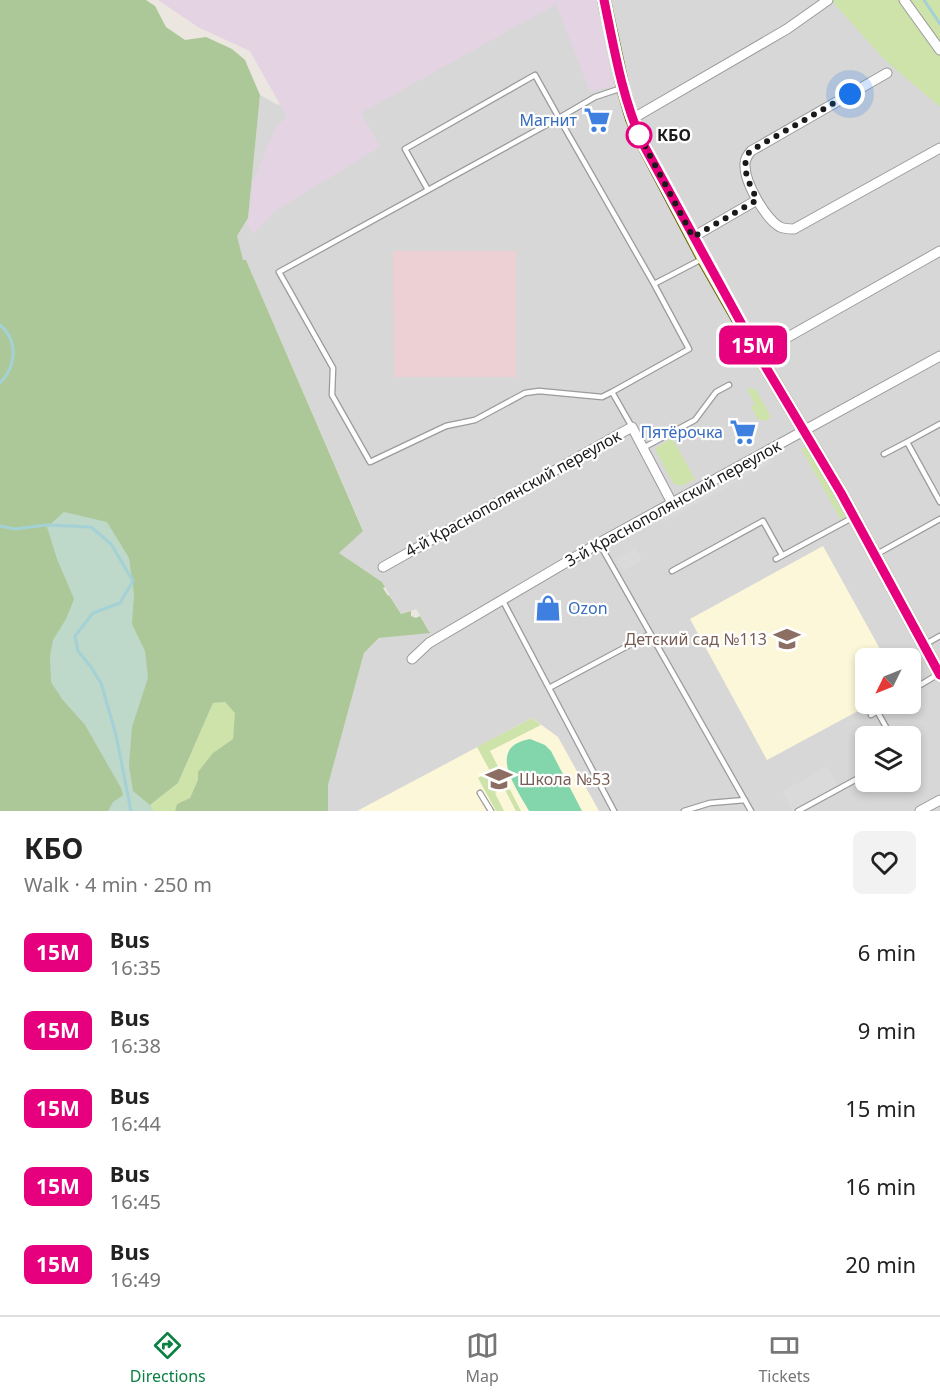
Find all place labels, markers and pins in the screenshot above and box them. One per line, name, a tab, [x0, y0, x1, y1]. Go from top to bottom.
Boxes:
supermarket icon: Магнит	[582, 105, 612, 135]
place label: Магнит	[519, 109, 578, 131]
marker: КБО	[626, 122, 652, 148]
place label: КБО	[657, 124, 691, 146]
supermarket icon: Пятёрочка	[728, 417, 758, 447]
place label: Пятёрочка	[640, 421, 723, 443]
shop icon: Ozon	[533, 593, 563, 623]
place label: Ozon	[568, 597, 608, 619]
school or university icon: Детский сад №113	[772, 624, 802, 654]
place label: Детский сад №113	[625, 628, 767, 650]
school or university icon: Школа №53	[484, 764, 514, 794]
place label: Школа №53	[519, 768, 610, 790]

